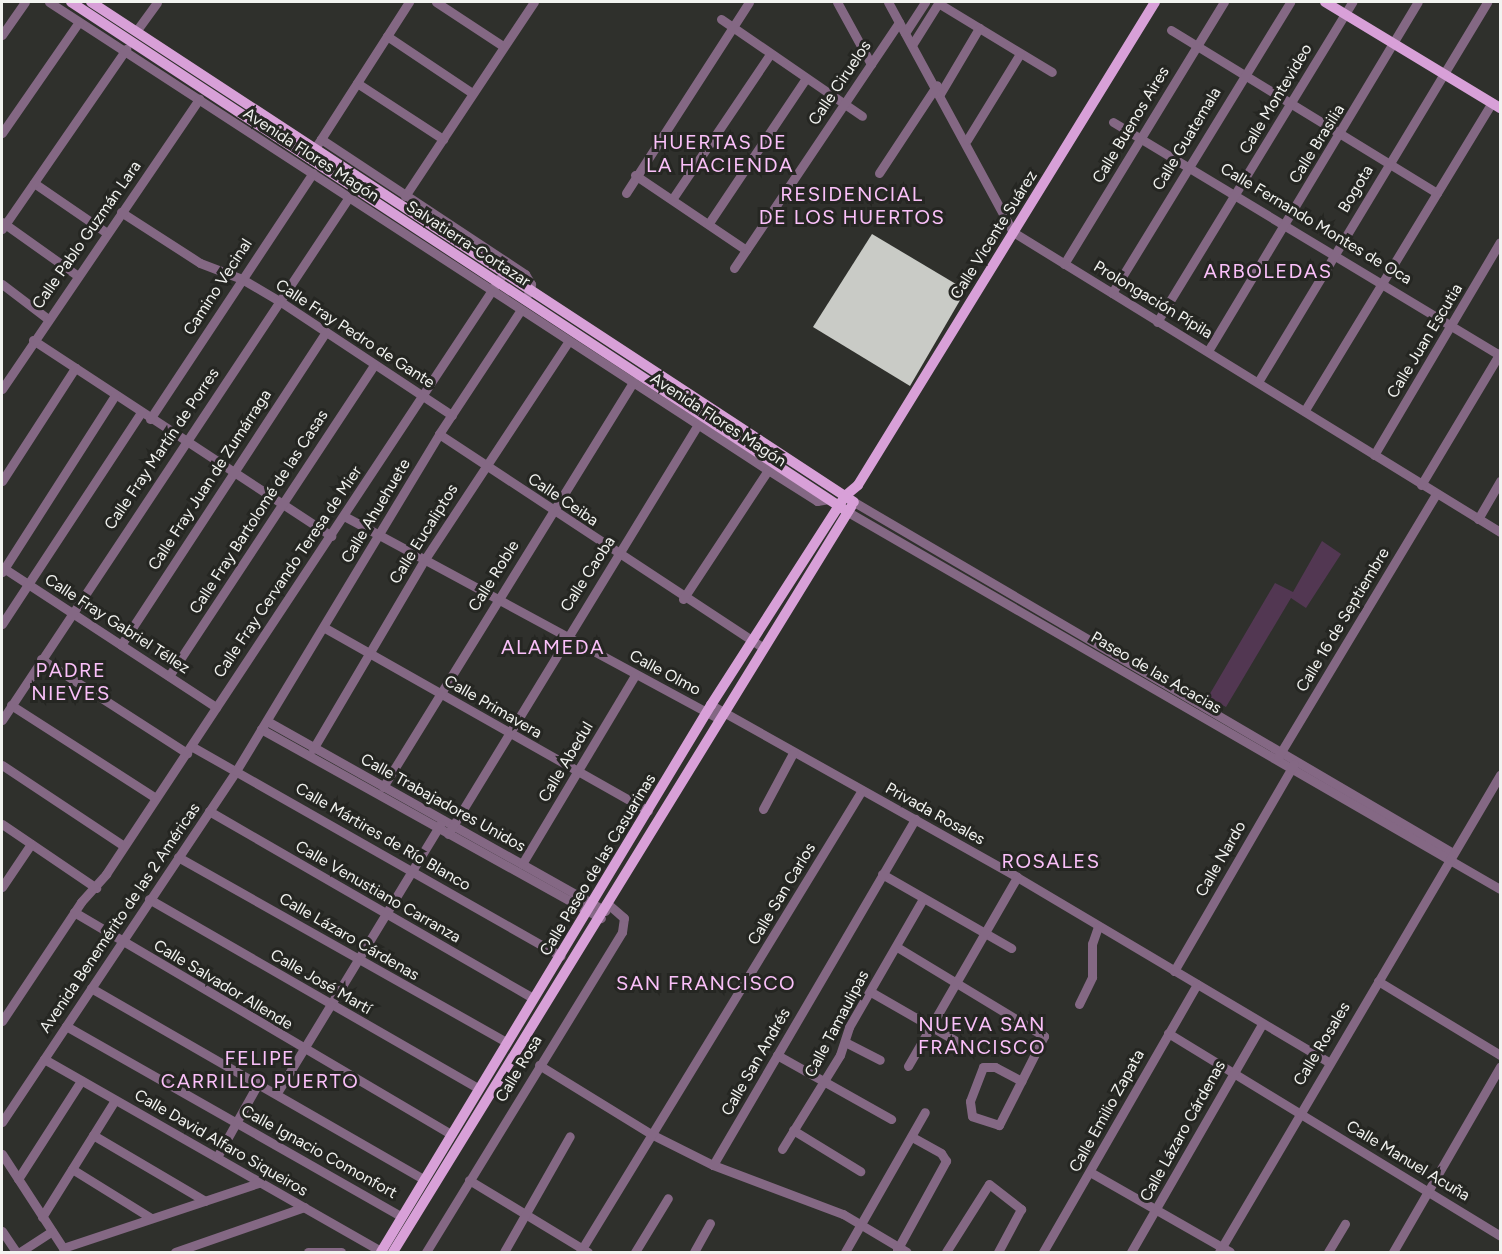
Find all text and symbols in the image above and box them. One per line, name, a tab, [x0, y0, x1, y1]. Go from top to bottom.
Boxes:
street label: Calle Ciruelos	[805, 37, 875, 129]
street label: Calle Montevideo	[1236, 40, 1316, 158]
street label: Calle Buenos Aires	[1089, 63, 1173, 187]
street label: Calle Guatemala	[1149, 84, 1225, 194]
street label: Calle Brasilia	[1285, 101, 1349, 187]
street label: Avenida Flores Magón	[240, 104, 382, 206]
district label: HUERTAS DE LA HACIENDA	[646, 130, 794, 177]
street label: Calle Pablo Guzmán Lara	[29, 157, 145, 313]
street label: Calle Fernando Montes de Oca	[1217, 159, 1415, 289]
street label: Bogota	[1334, 162, 1378, 216]
street label: Calle Vicente Suárez	[947, 167, 1041, 303]
district label: RESIDENCIAL DE LOS HUERTOS	[759, 183, 945, 230]
street label: Salvatierra-Cortazar	[402, 197, 534, 291]
street label: Camino Vecinal	[180, 235, 256, 339]
street label: Prolongación Pípila	[1090, 257, 1216, 343]
district label: ARBOLEDAS	[1203, 259, 1333, 283]
street label: Calle Fray Pedro de Gante	[272, 275, 438, 393]
street label: Calle Juan Escutia	[1383, 280, 1467, 402]
street label: Calle Fray Martín de Porres	[101, 364, 223, 534]
street label: Avenida Flores Magón	[647, 369, 789, 471]
street label: Calle Fray Juan de Zumárraga	[144, 386, 276, 574]
street label: Calle Fray Bartolomé de las Casas	[186, 406, 332, 618]
street label: Calle Ahuehuete	[337, 455, 415, 567]
street label: Calle Fray Cervando Teresa de Mier	[210, 463, 366, 681]
street label: Calle Ceiba	[524, 469, 602, 531]
street label: Calle Eucaliptos	[386, 481, 462, 587]
street label: Calle Caoba	[557, 533, 619, 615]
street label: Calle Roble	[465, 537, 523, 615]
street label: Calle 16 de Septiembre	[1292, 544, 1394, 696]
street label: Calle Fray Gabriel Téllez	[41, 570, 193, 678]
street label: Paseo de las Acacias	[1087, 628, 1225, 718]
district label: ALAMEDA	[501, 635, 605, 659]
street label: Calle Olmo	[626, 646, 704, 700]
district label: PADRE NIEVES	[31, 658, 111, 705]
street label: Calle Primavera	[441, 671, 545, 743]
street label: Calle Abedul	[535, 718, 597, 806]
street label: Calle Trabajadores Unidos	[357, 750, 529, 856]
street label: Calle Paseo de las Casuarinas	[536, 770, 660, 960]
street label: Calle Mártires de Río Blanco	[292, 779, 474, 895]
street label: Privada Rosales	[882, 779, 988, 849]
street label: Avenida Benemérito de las 2 Américas	[36, 799, 204, 1037]
street label: Calle Nardo	[1192, 818, 1250, 900]
street label: Calle Venustiano Carranza	[292, 837, 464, 947]
street label: Calle San Carlos	[744, 839, 820, 949]
district label: ROSALES	[1002, 849, 1100, 873]
street label: Calle Lázaro Cárdenas	[276, 889, 422, 985]
street label: Calle Salvador Allende	[150, 936, 296, 1034]
street label: Calle José Martí	[267, 945, 375, 1019]
street label: Calle Tamaulipas	[801, 967, 873, 1081]
district label: SAN FRANCISCO	[616, 971, 796, 995]
street label: Calle Rosales	[1290, 999, 1354, 1089]
street label: Calle San Andrés	[717, 1005, 795, 1119]
district label: NUEVA SAN FRANCISCO	[918, 1012, 1046, 1059]
street label: Calle Rosa	[492, 1032, 546, 1106]
district label: FELIPE CARRILLO PUERTO	[161, 1046, 359, 1093]
street label: Calle Emilio Zapata	[1065, 1046, 1149, 1176]
street label: Calle Lázaro Cárdenas	[1136, 1057, 1230, 1205]
street label: Calle David Alfaro Siqueiros	[131, 1085, 311, 1201]
street label: Calle Ignacio Comonfort	[238, 1101, 400, 1203]
street label: Calle Manuel Acuña	[1343, 1117, 1473, 1205]

